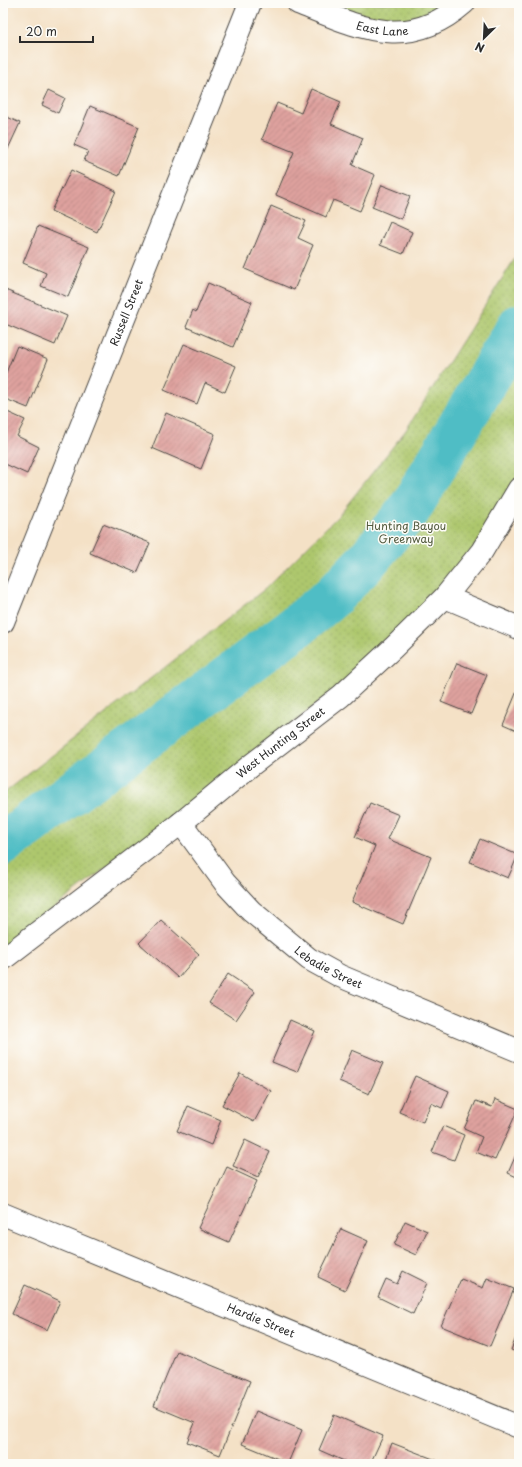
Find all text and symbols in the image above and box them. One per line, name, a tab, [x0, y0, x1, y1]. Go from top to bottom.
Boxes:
street label: East Lane	[354, 16, 409, 40]
scale bar	[20, 18, 93, 44]
north arrow	[464, 18, 504, 58]
text: 20 m	[26, 22, 57, 40]
text: N	[472, 38, 487, 57]
street label: Russell Street	[105, 276, 147, 349]
park label: Hunting Bayou Greenway	[366, 517, 446, 547]
street label: West Hunting Street	[232, 702, 328, 782]
street label: Lebadie Street	[291, 941, 366, 993]
street label: Hardie Street	[225, 1298, 298, 1342]

